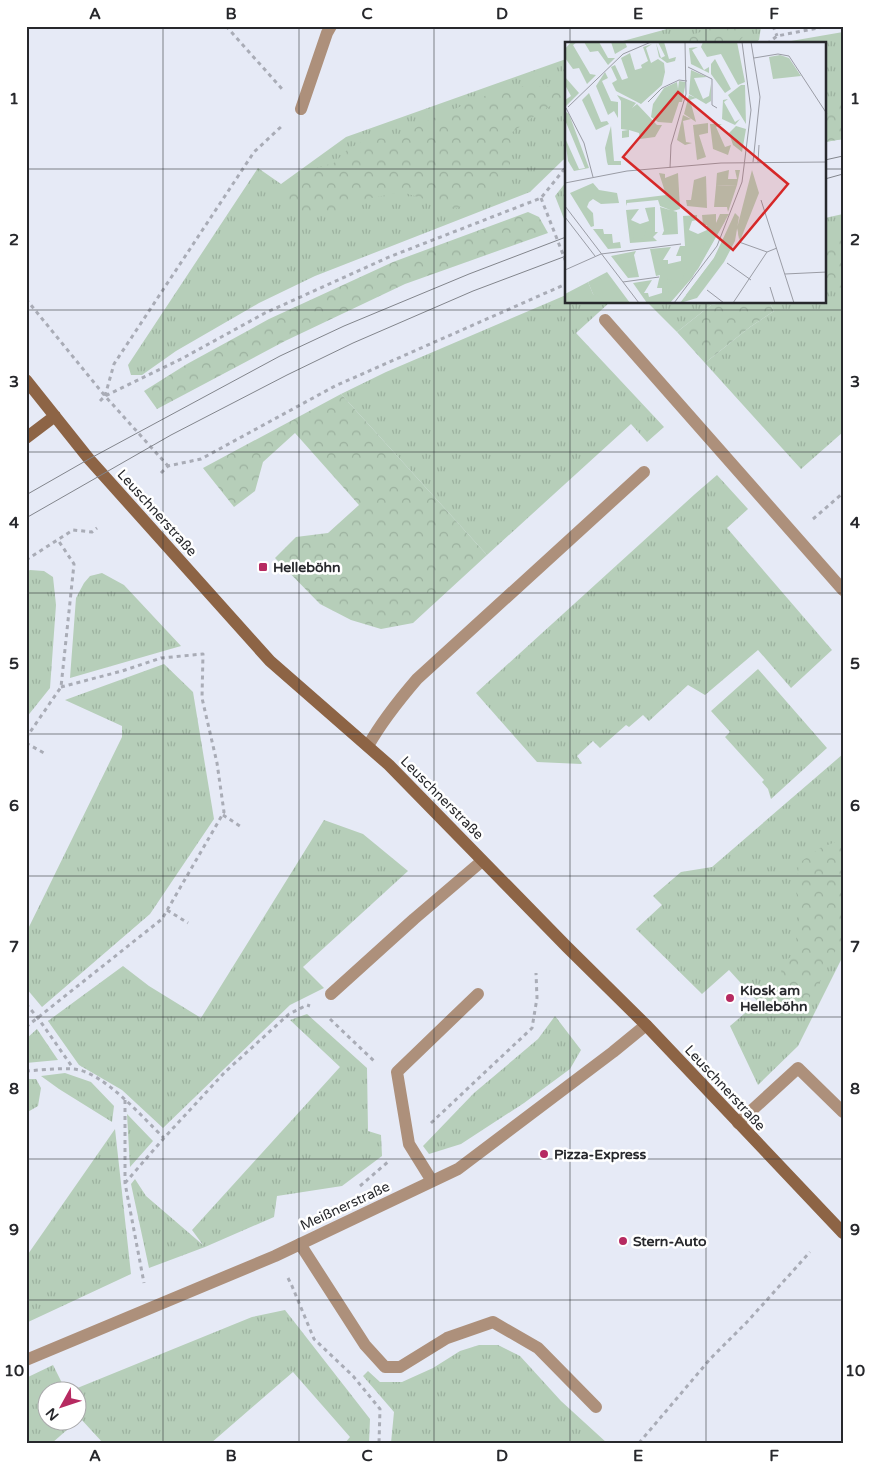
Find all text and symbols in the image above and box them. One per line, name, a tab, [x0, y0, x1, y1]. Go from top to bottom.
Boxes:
text: A	[89, 4, 101, 24]
text: B	[225, 4, 237, 24]
text: C	[361, 4, 373, 24]
text: D	[496, 4, 508, 24]
text: E	[633, 4, 643, 24]
text: F	[769, 4, 779, 24]
inset map	[565, 42, 826, 304]
text: 1	[9, 89, 19, 109]
text: 1	[850, 89, 860, 109]
text: 2	[9, 230, 19, 250]
text: 2	[850, 230, 860, 250]
text: 3	[9, 372, 19, 392]
text: 3	[850, 372, 860, 392]
street label: Leuschnerstraße	[114, 466, 200, 560]
text: 4	[9, 513, 19, 533]
text: 4	[850, 513, 860, 533]
place label: Helleböhn	[273, 559, 341, 576]
marker: Helleböhn	[257, 561, 269, 573]
text: 5	[9, 654, 19, 674]
text: 5	[850, 654, 860, 674]
street label: Leuschnerstraße	[397, 753, 487, 843]
text: 6	[9, 796, 19, 816]
text: 6	[850, 796, 860, 816]
text: 7	[9, 937, 19, 957]
text: 7	[850, 937, 860, 957]
place label: Kiosk am Helleböhn	[740, 982, 808, 1015]
marker: Kiosk am Helleböhn	[724, 992, 736, 1004]
street label: Leuschnerstraße	[681, 1042, 769, 1134]
text: 8	[9, 1079, 19, 1099]
text: 8	[850, 1079, 860, 1099]
place label: Pizza-Express	[554, 1146, 646, 1163]
marker: Pizza-Express	[538, 1148, 550, 1160]
street label: Meißnerstraße	[298, 1178, 392, 1234]
text: 9	[9, 1220, 19, 1240]
text: 9	[850, 1220, 860, 1240]
place label: Stern-Auto	[633, 1233, 707, 1250]
marker: Stern-Auto	[617, 1235, 629, 1247]
text: 10	[4, 1361, 24, 1381]
text: 10	[845, 1361, 865, 1381]
north arrow	[38, 1382, 88, 1432]
text: N	[42, 1404, 63, 1424]
text: A	[89, 1446, 101, 1466]
text: B	[225, 1446, 237, 1466]
text: C	[361, 1446, 373, 1466]
text: D	[496, 1446, 508, 1466]
text: E	[633, 1446, 643, 1466]
text: F	[769, 1446, 779, 1466]

